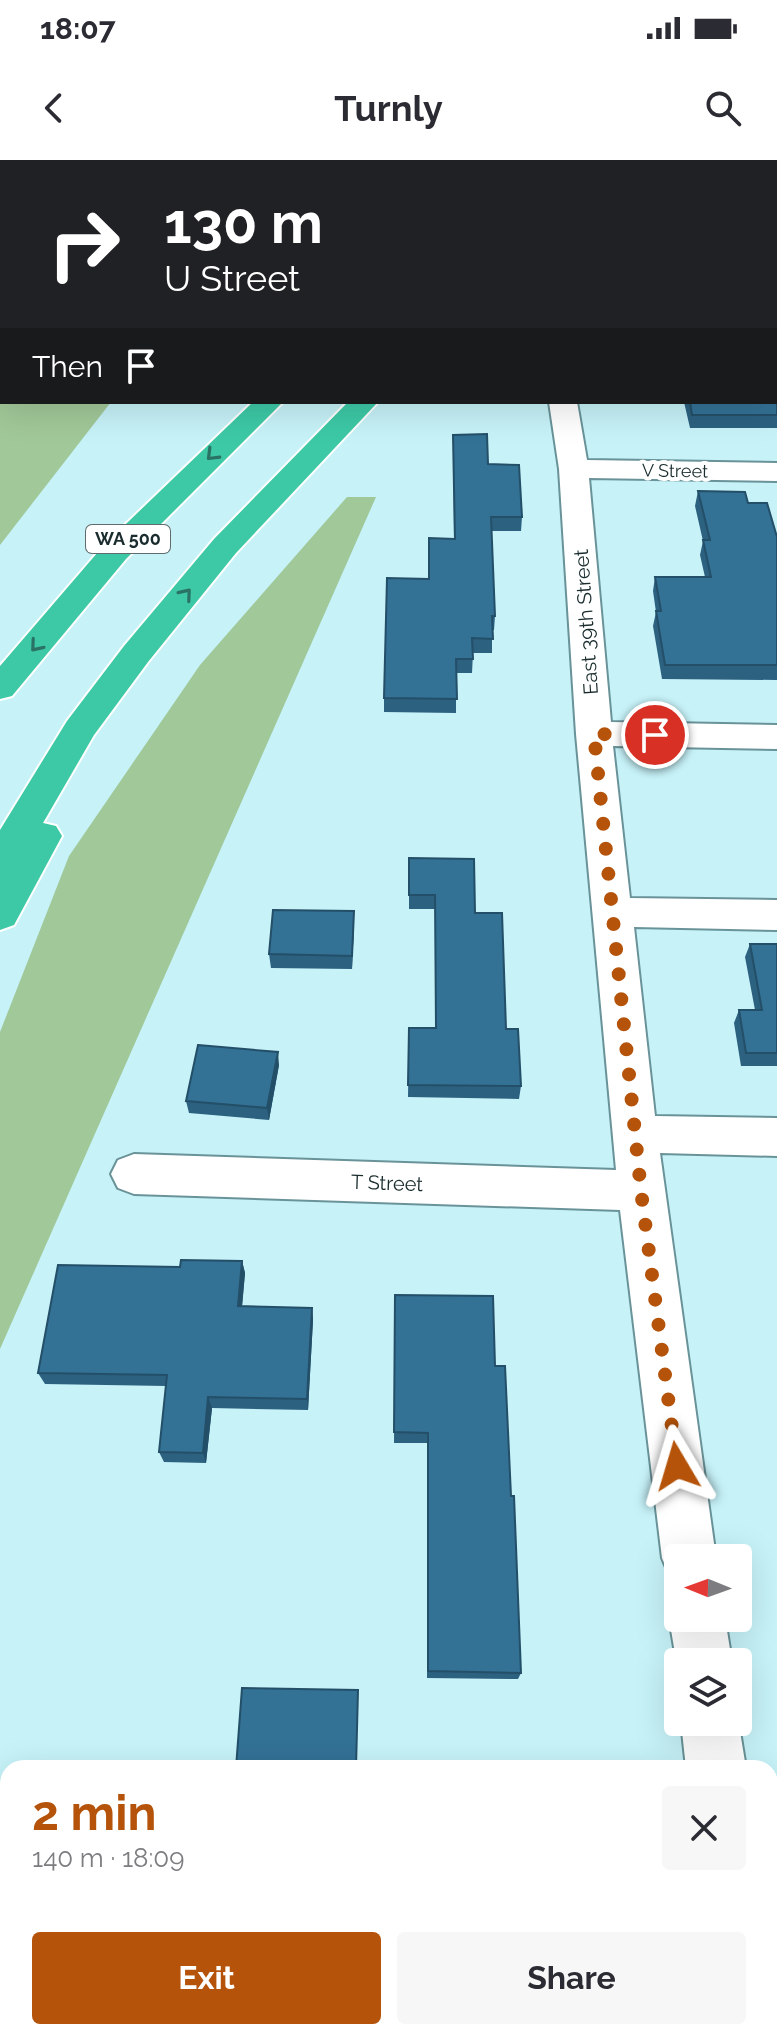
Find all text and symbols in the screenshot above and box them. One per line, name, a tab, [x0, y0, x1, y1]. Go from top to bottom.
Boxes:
text: 18:07	[40, 11, 116, 46]
icon: back	[32, 86, 76, 130]
icon: search	[701, 86, 745, 130]
text: Turnly	[334, 87, 443, 129]
text: 130 m	[164, 190, 323, 256]
icon: right	[32, 192, 136, 296]
text: U Street	[164, 257, 300, 299]
icon: arrive	[119, 344, 163, 388]
text: Then	[32, 349, 103, 384]
one-way arrow	[207, 446, 221, 460]
street label: V Street	[642, 459, 708, 482]
road number: WA 500	[86, 525, 170, 553]
street label: East 39th Street	[569, 548, 603, 696]
one-way arrow	[176, 588, 191, 603]
one-way arrow	[31, 637, 46, 651]
pin	[621, 701, 689, 769]
icon: arrive	[633, 713, 677, 757]
street label: T Street	[351, 1170, 424, 1196]
position arrow	[635, 1424, 719, 1508]
north arrow	[664, 1544, 752, 1632]
map controls	[664, 1544, 752, 1736]
button: layers	[664, 1648, 752, 1736]
text: 2 min	[32, 1785, 157, 1841]
button: close	[662, 1786, 746, 1870]
text: 140 m · 18:09	[32, 1843, 185, 1873]
button: Exit	[32, 1932, 381, 2024]
button: Share	[397, 1932, 746, 2024]

